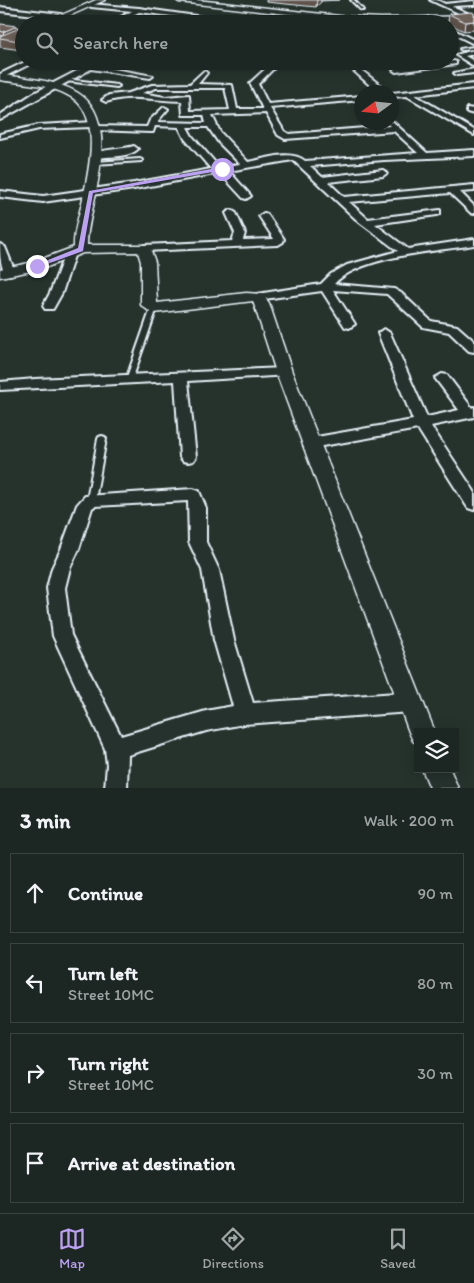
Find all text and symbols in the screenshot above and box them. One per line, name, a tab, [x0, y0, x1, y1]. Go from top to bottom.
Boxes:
search box	[15, 15, 459, 70]
icon: search	[33, 29, 61, 57]
text: Search here	[73, 31, 168, 54]
north arrow	[354, 85, 399, 130]
route start	[211, 158, 234, 181]
route end	[26, 255, 49, 278]
map controls	[414, 728, 459, 773]
button: layers	[414, 728, 459, 773]
text: 3 min	[20, 808, 70, 833]
text: Walk · 200 m	[364, 811, 454, 830]
icon: ahead	[21, 879, 49, 907]
text: Continue	[68, 882, 143, 905]
text: 90 m	[418, 884, 453, 903]
text: Turn left	[68, 962, 138, 985]
icon: left	[21, 969, 49, 997]
text: 80 m	[417, 974, 453, 993]
text: Street 10MC	[68, 985, 154, 1004]
text: Turn right	[68, 1052, 149, 1075]
icon: right	[21, 1059, 49, 1087]
text: 30 m	[417, 1064, 453, 1083]
text: Street 10MC	[68, 1075, 154, 1094]
icon: arrive	[21, 1149, 49, 1177]
text: Arrive at destination	[68, 1152, 235, 1175]
tab: Map	[58, 1225, 86, 1272]
tab: Directions	[202, 1225, 264, 1272]
tab: Saved	[380, 1225, 416, 1272]

